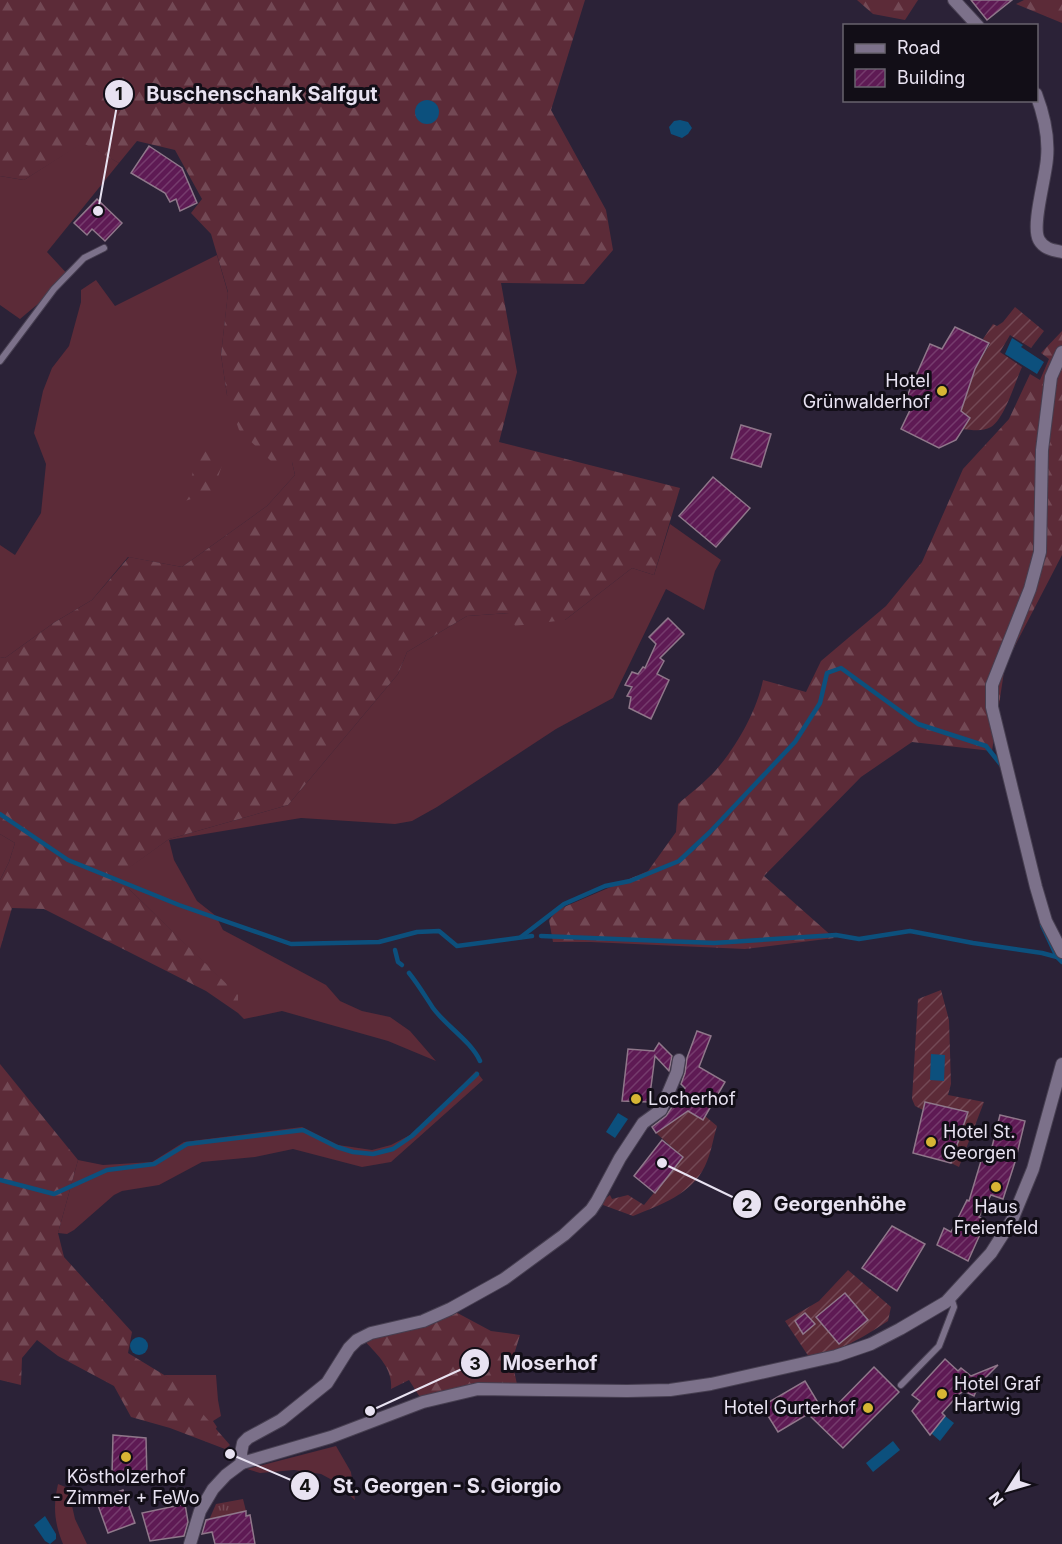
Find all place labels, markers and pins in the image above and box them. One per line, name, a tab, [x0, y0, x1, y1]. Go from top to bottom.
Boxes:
callout: Buschenschank Salfgut	[104, 75, 389, 113]
place label: Hotel Grünwalderhof	[803, 370, 930, 412]
marker: Hotel Grünwalderhof	[935, 384, 949, 398]
place label: Locherhof	[648, 1088, 736, 1109]
marker: Locherhof	[629, 1092, 643, 1106]
place label: Hotel St. Georgen	[943, 1121, 1016, 1163]
marker: Hotel St. Georgen	[924, 1135, 938, 1149]
marker: Haus Freienfeld	[989, 1180, 1003, 1194]
callout: Georgenhöhe	[732, 1185, 919, 1223]
place label: Haus Freienfeld	[954, 1196, 1038, 1238]
callout: Moserhof	[460, 1344, 609, 1382]
place label: Hotel Graf Hartwig	[954, 1373, 1041, 1415]
marker: Hotel Graf Hartwig	[935, 1387, 949, 1401]
place label: Hotel Gurterhof	[724, 1397, 856, 1418]
marker: Hotel Gurterhof	[861, 1401, 875, 1415]
marker: Köstholzerhof - Zimmer + FeWo	[119, 1450, 133, 1464]
place label: Köstholzerhof - Zimmer + FeWo	[53, 1466, 199, 1508]
callout: St. Georgen - S. Giorgio	[290, 1467, 574, 1505]

